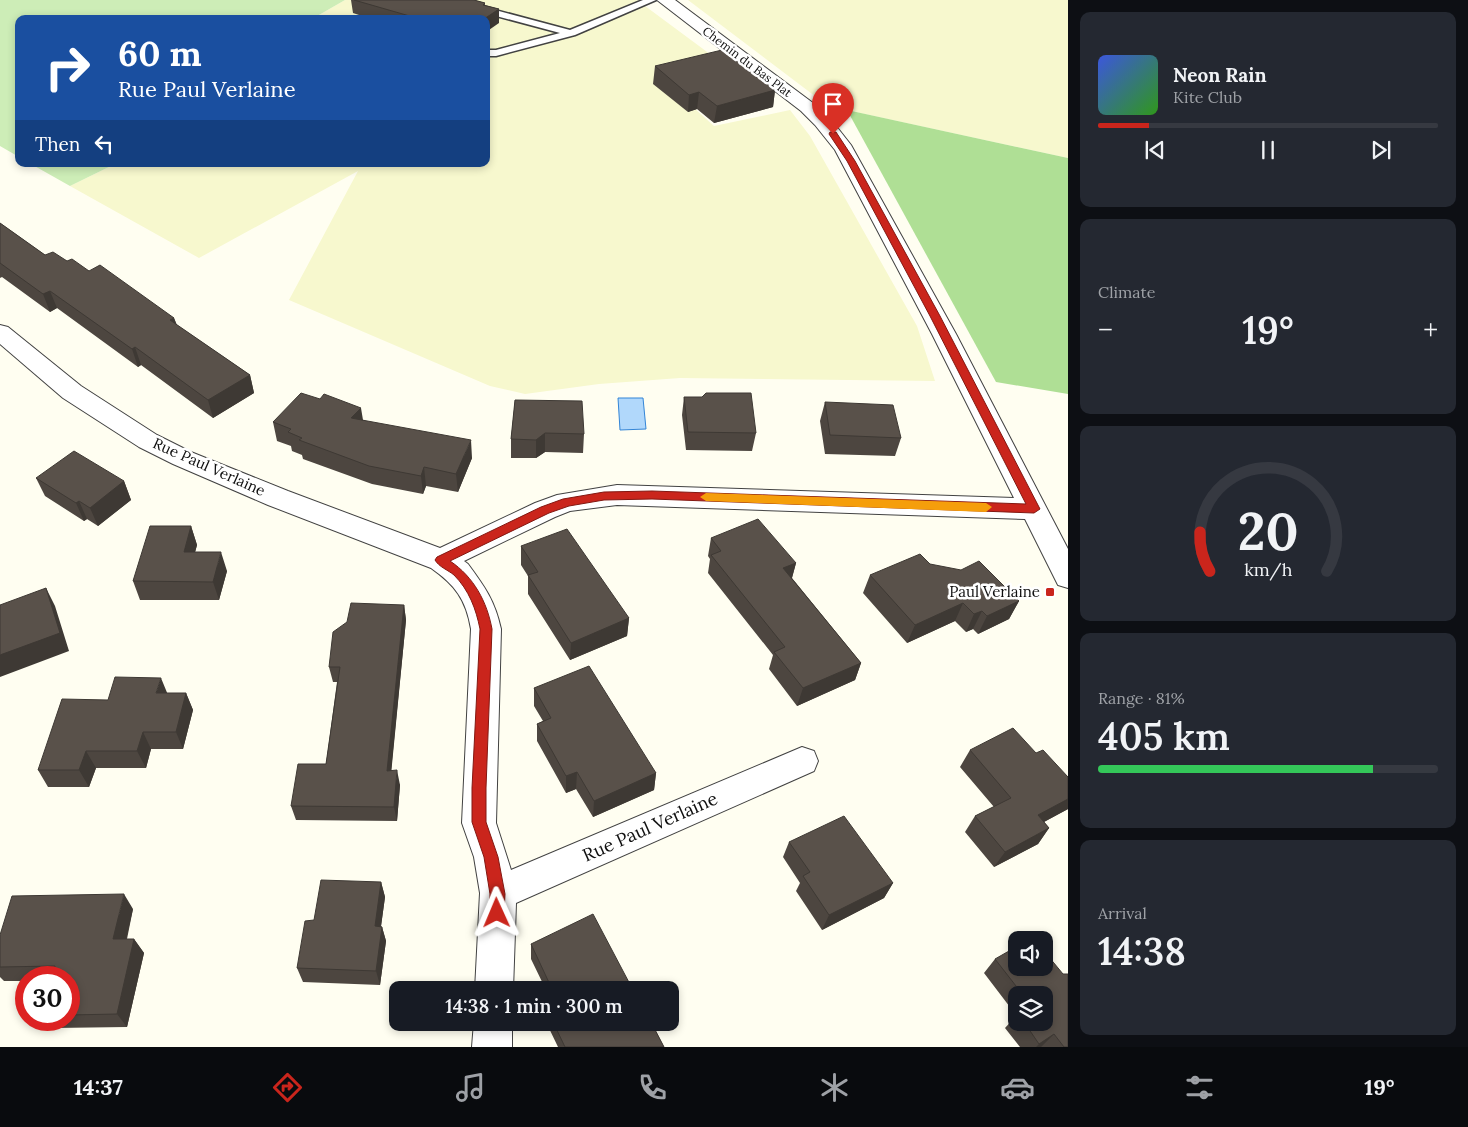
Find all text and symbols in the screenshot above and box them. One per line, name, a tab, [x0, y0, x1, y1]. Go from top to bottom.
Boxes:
street label: Chemin du Bas Plat	[700, 23, 795, 100]
text: 60 m	[118, 31, 202, 76]
icon: right	[35, 35, 100, 100]
text: Neon Rain	[1173, 63, 1267, 87]
text: Rue Paul Verlaine	[118, 75, 296, 103]
pin	[812, 83, 854, 134]
text: Kite Club	[1173, 87, 1242, 107]
icon: arrive	[819, 90, 847, 118]
icon: left	[90, 130, 118, 158]
text: Then	[35, 132, 80, 156]
icon: previous	[1141, 136, 1169, 164]
icon: pause	[1254, 136, 1282, 164]
icon: next	[1367, 136, 1395, 164]
text: Climate	[1098, 282, 1155, 302]
text: 19°	[1242, 306, 1294, 354]
text: −	[1098, 312, 1113, 348]
text: +	[1423, 312, 1438, 348]
street label: Rue Paul Verlaine	[150, 433, 268, 500]
text: 20	[1238, 498, 1298, 564]
text: km/h	[1244, 558, 1292, 581]
place label: Paul Verlaine	[949, 582, 1040, 601]
marker: Paul Verlaine	[1044, 586, 1056, 598]
text: Range · 81%	[1098, 688, 1185, 708]
text: 405 km	[1098, 712, 1230, 760]
street label: Rue Paul Verlaine	[579, 786, 721, 867]
position arrow	[470, 886, 522, 938]
text: Arrival	[1098, 903, 1147, 923]
text: 14:38	[1098, 927, 1186, 975]
map controls	[1008, 931, 1053, 1031]
button: sound	[1008, 931, 1053, 976]
speed limit sign: 30	[15, 966, 80, 1031]
button: layers	[1008, 986, 1053, 1031]
text: 14:38 · 1 min · 300 m	[445, 994, 623, 1018]
icon: directions	[270, 1070, 305, 1105]
icon: music	[453, 1070, 488, 1105]
icon: phone	[635, 1070, 670, 1105]
icon: climate	[817, 1070, 852, 1105]
icon: car	[1000, 1070, 1035, 1105]
icon: filters	[1182, 1070, 1217, 1105]
text: 14:37	[74, 1073, 123, 1101]
text: 19°	[1364, 1073, 1394, 1101]

